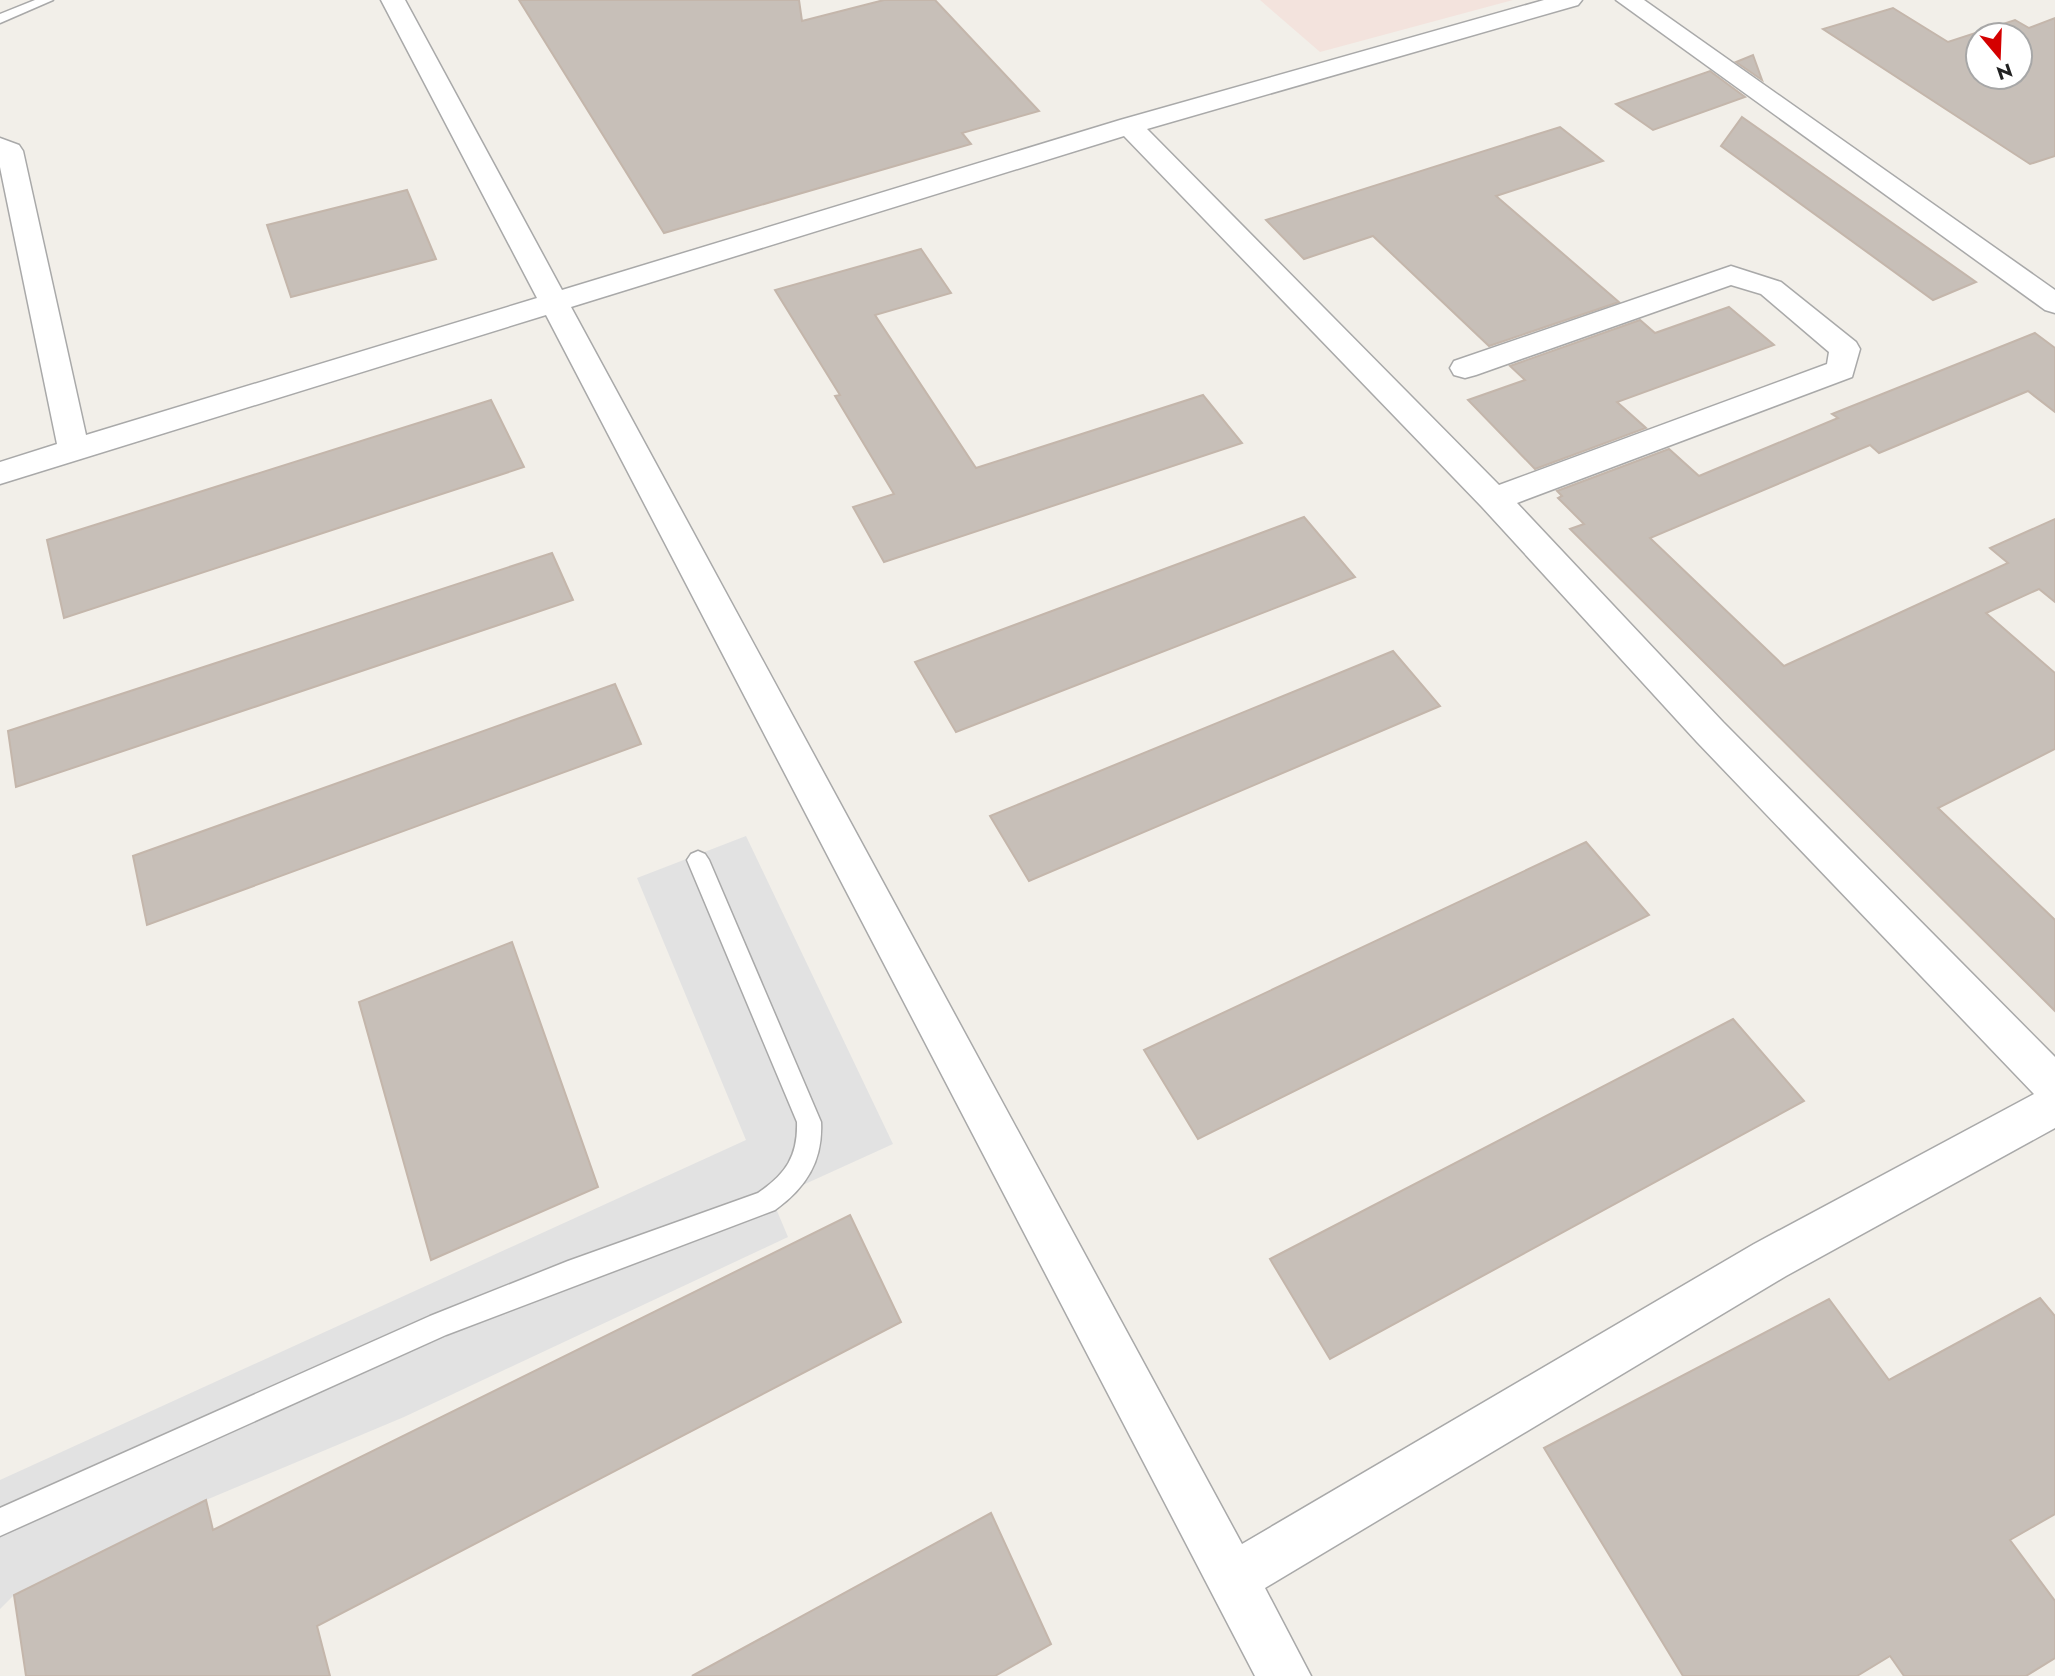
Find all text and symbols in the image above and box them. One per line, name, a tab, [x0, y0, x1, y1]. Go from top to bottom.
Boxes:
north arrow	[1964, 21, 2034, 91]
text: N	[1993, 56, 2016, 87]

